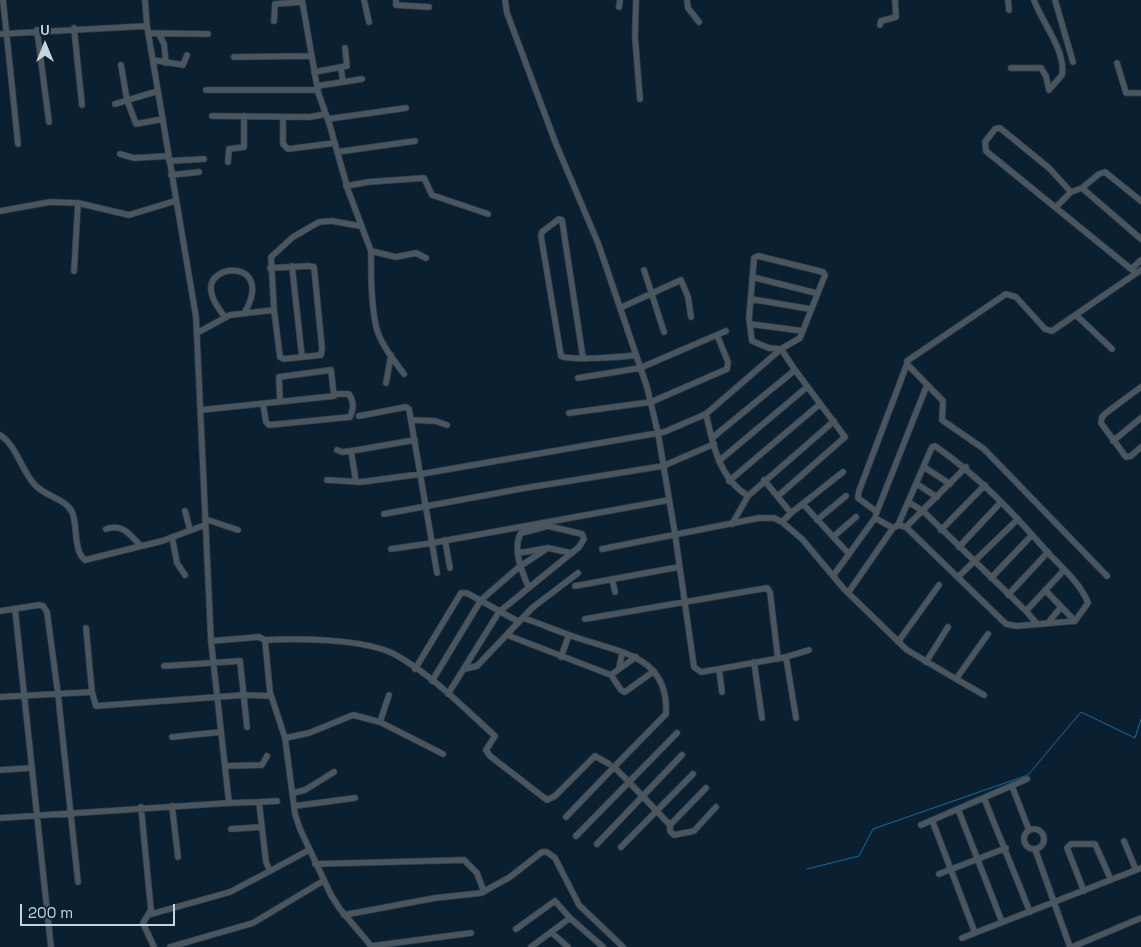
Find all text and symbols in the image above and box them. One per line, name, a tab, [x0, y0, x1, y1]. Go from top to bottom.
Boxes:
north arrow	[20, 20, 70, 70]
text: U	[40, 21, 50, 39]
scale bar	[22, 894, 178, 926]
text: 200 m	[28, 903, 73, 922]

